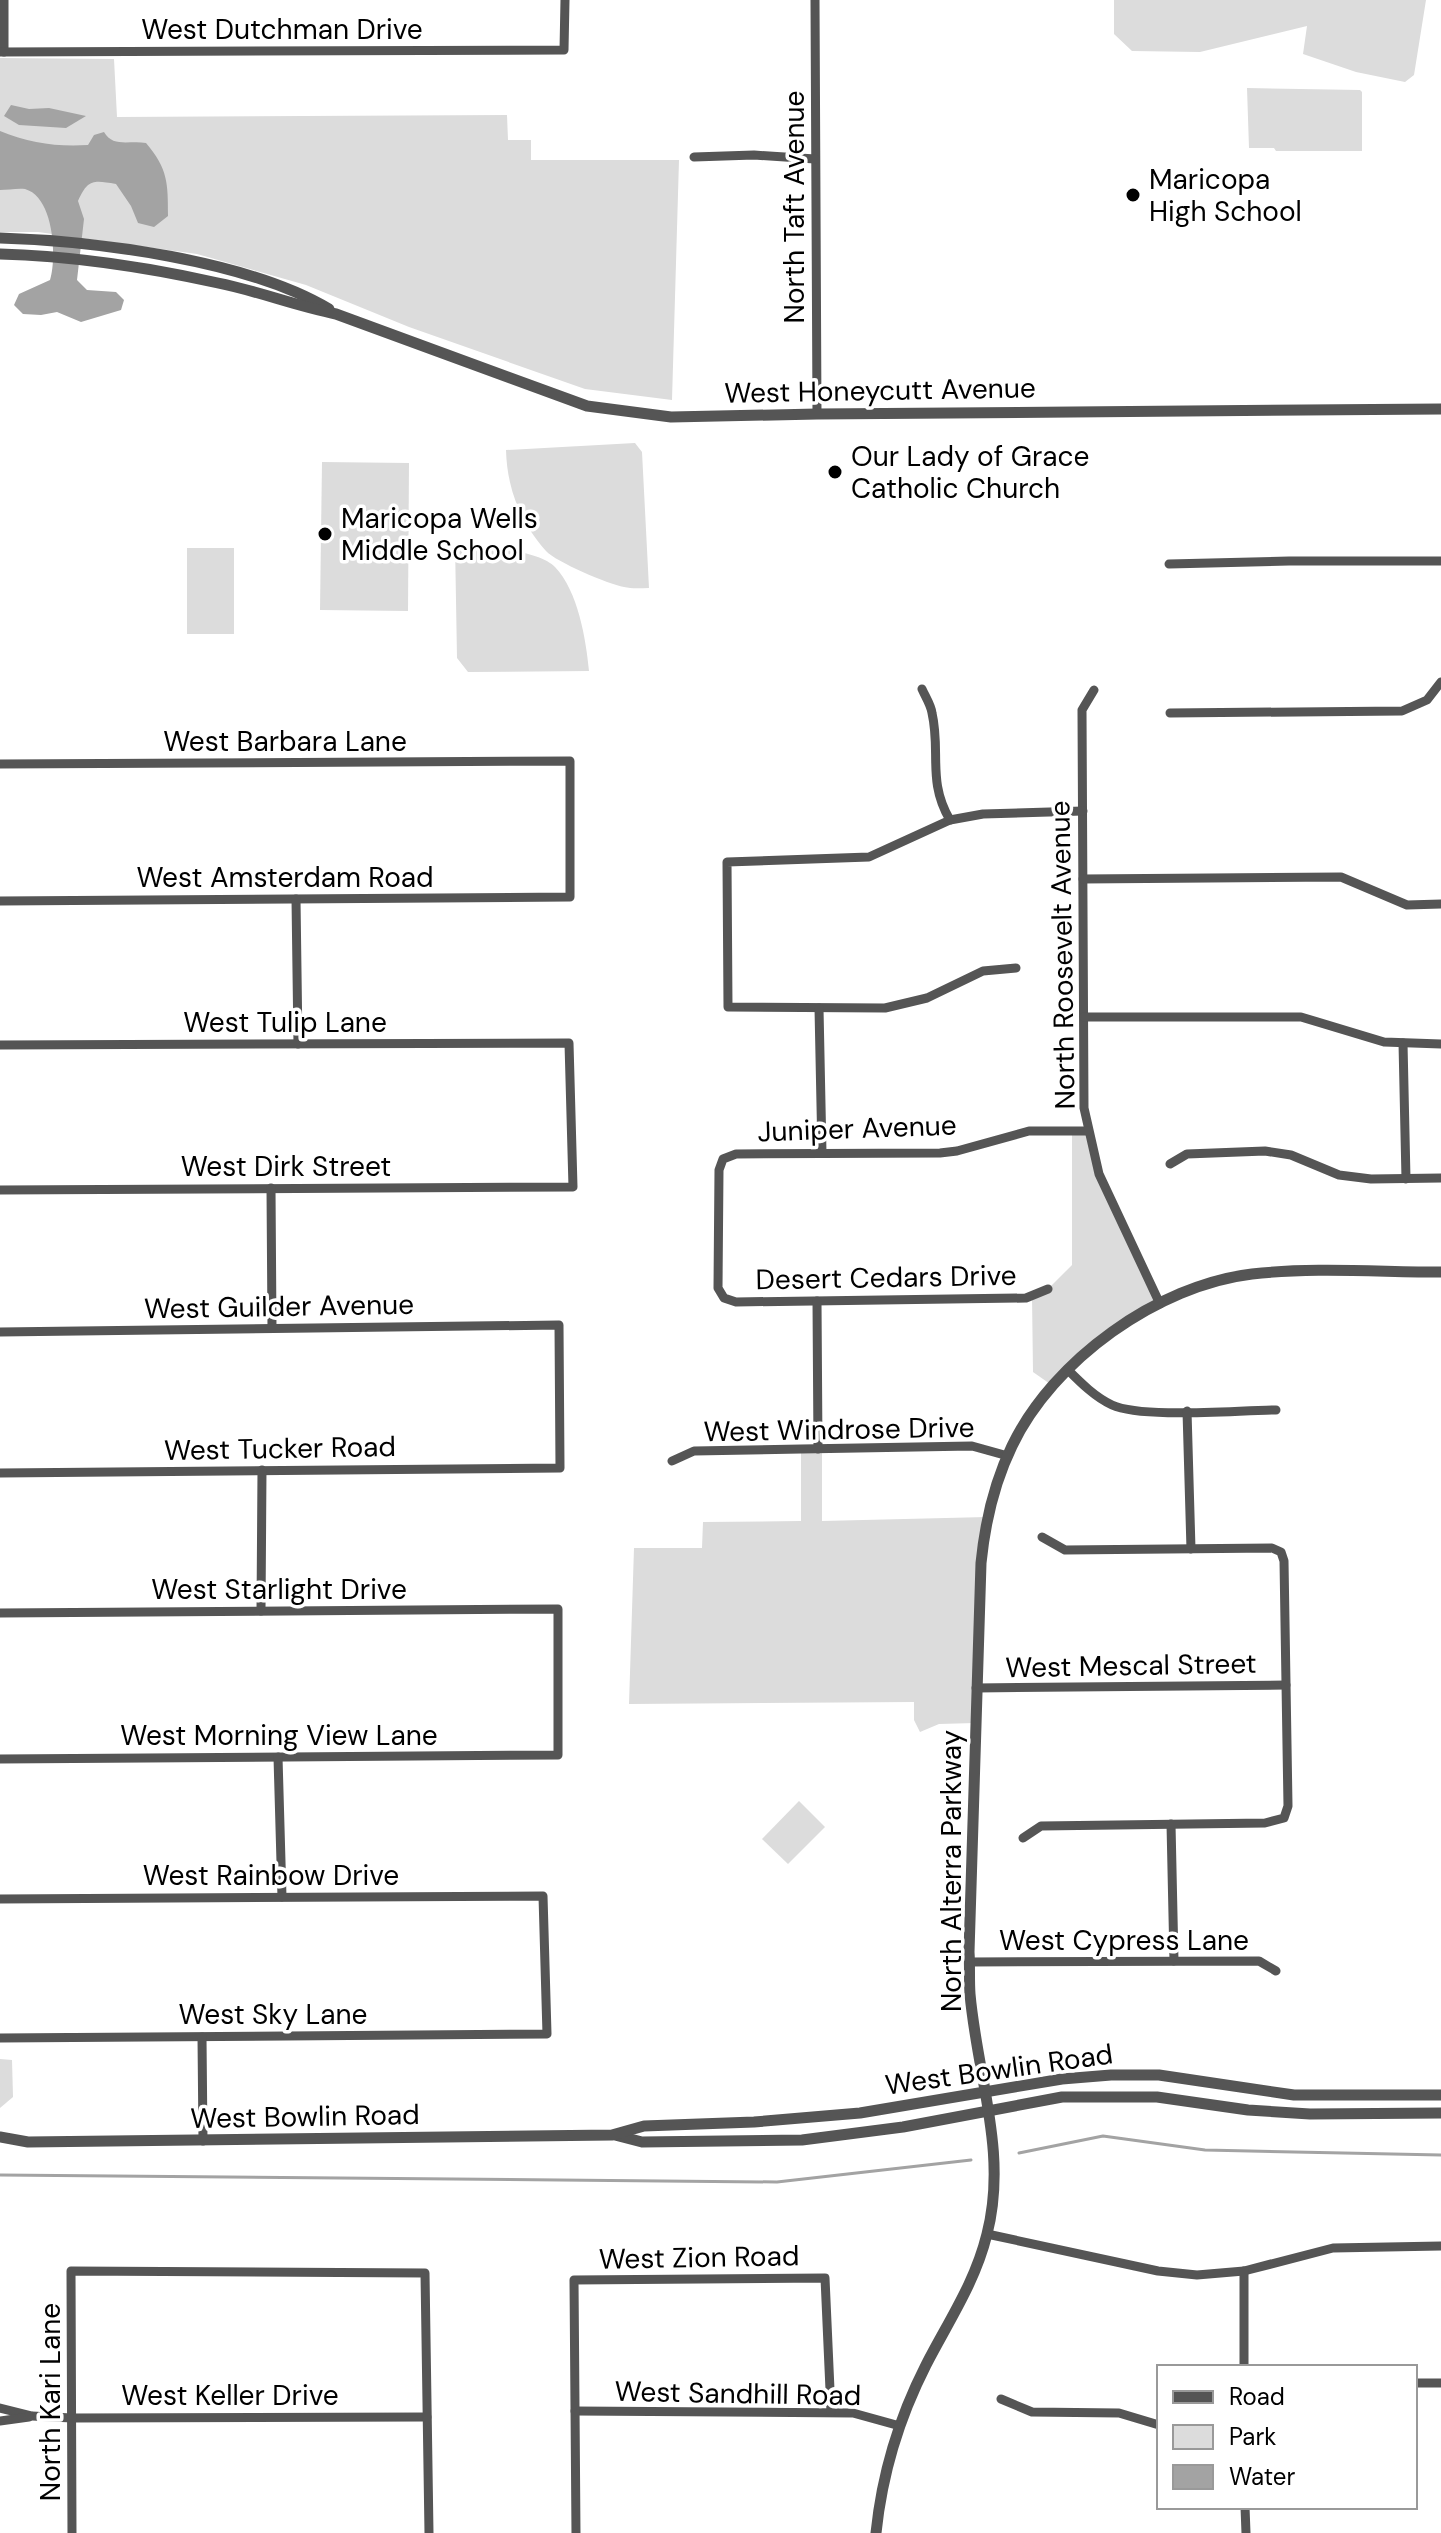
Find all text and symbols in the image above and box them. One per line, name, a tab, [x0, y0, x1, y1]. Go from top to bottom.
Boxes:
street label: West Dutchman Drive	[141, 11, 423, 48]
street label: North Taft Avenue	[776, 91, 813, 323]
place label: Maricopa High School	[1149, 161, 1302, 230]
marker: Maricopa High School	[1124, 186, 1142, 204]
street label: West Honeycutt Avenue	[724, 369, 1036, 412]
place label: Our Lady of Grace Catholic Church	[851, 438, 1089, 507]
marker: Our Lady of Grace Catholic Church	[826, 463, 844, 481]
place label: Maricopa Wells Middle School	[341, 500, 538, 569]
marker: Maricopa Wells Middle School	[316, 525, 334, 543]
street label: West Barbara Lane	[163, 723, 407, 760]
street label: North Roosevelt Avenue	[1041, 800, 1084, 1110]
street label: West Amsterdam Road	[136, 859, 434, 896]
street label: West Tulip Lane	[183, 1004, 387, 1041]
street label: Juniper Avenue	[757, 1107, 957, 1150]
street label: West Dirk Street	[181, 1148, 391, 1185]
street label: Desert Cedars Drive	[755, 1257, 1017, 1298]
street label: West Guilder Avenue	[144, 1286, 414, 1327]
street label: West Windrose Drive	[703, 1409, 975, 1450]
street label: West Tucker Road	[164, 1428, 396, 1469]
street label: West Starlight Drive	[151, 1571, 407, 1608]
street label: West Mescal Street	[1005, 1645, 1257, 1686]
street label: West Morning View Lane	[120, 1717, 438, 1754]
street label: North Alterra Parkway	[933, 1730, 970, 2012]
street label: West Rainbow Drive	[143, 1857, 399, 1894]
street label: West Cypress Lane	[999, 1922, 1249, 1959]
street label: West Sky Lane	[179, 1996, 367, 2033]
street label: West Bowlin Road	[883, 2035, 1115, 2104]
street label: West Bowlin Road	[190, 2096, 420, 2137]
street label: West Zion Road	[598, 2237, 800, 2278]
street label: North Kari Lane	[32, 2303, 69, 2501]
legend	[1157, 2365, 1417, 2509]
street label: West Sandhill Road	[614, 2373, 862, 2414]
street label: West Keller Drive	[121, 2377, 339, 2414]
text: Road	[1229, 2381, 1285, 2412]
text: Park	[1229, 2421, 1276, 2452]
text: Water	[1229, 2461, 1295, 2492]

